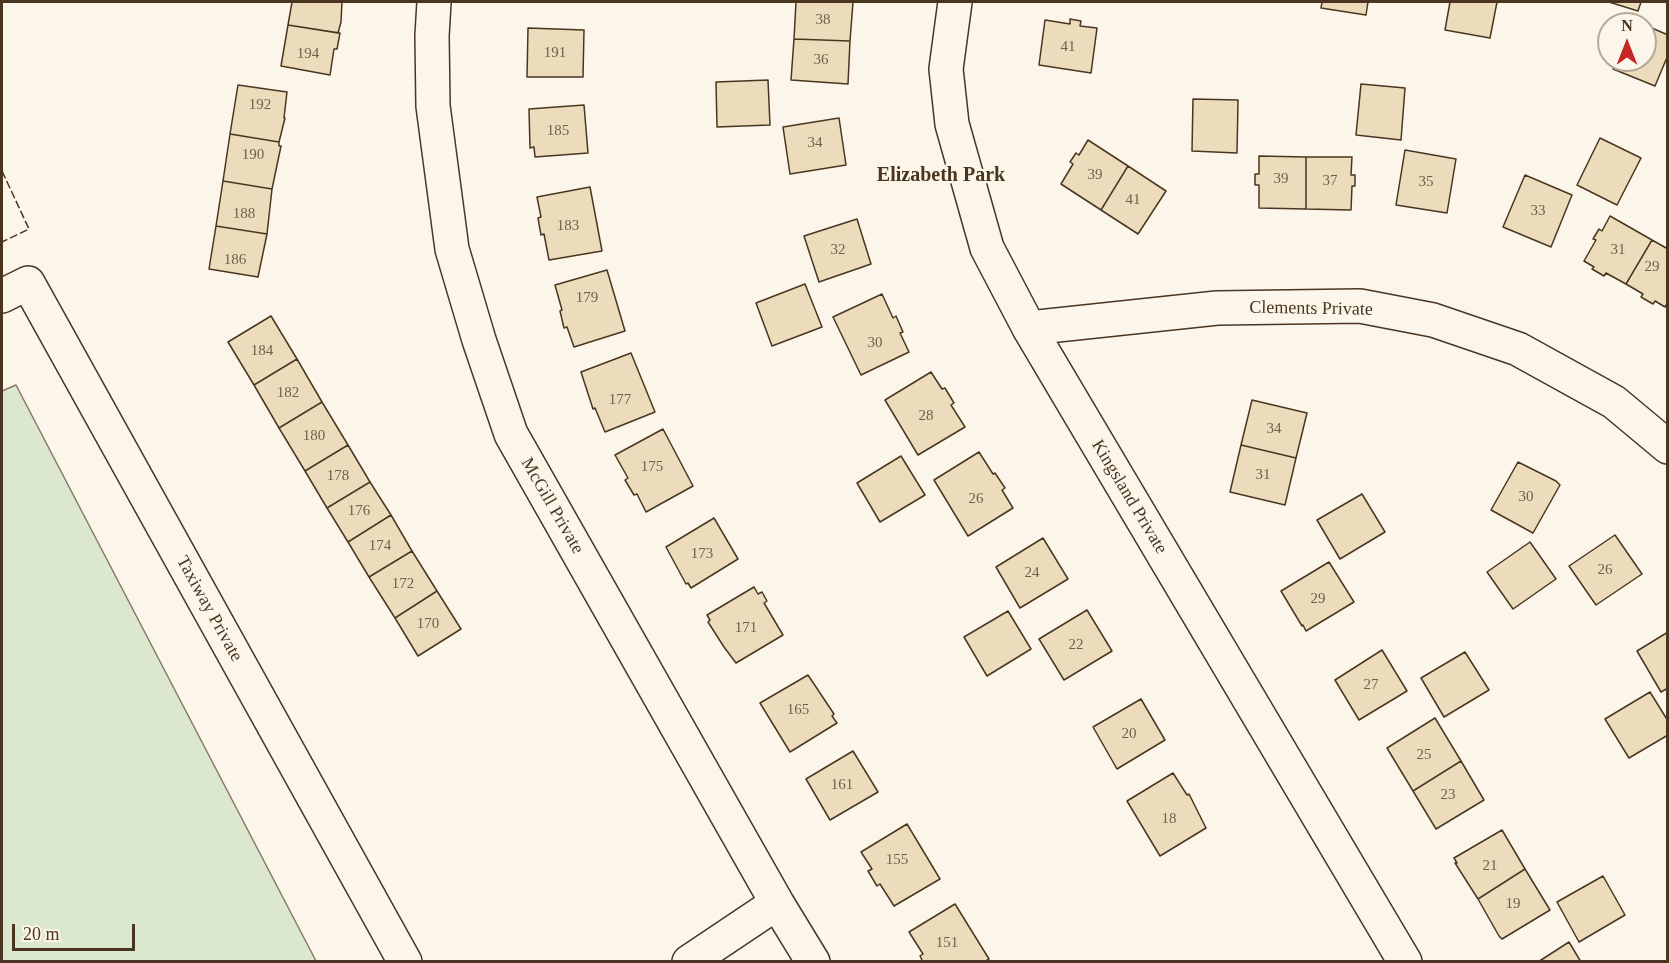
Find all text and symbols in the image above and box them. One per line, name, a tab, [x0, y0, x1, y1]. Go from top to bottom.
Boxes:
house number: 38	[816, 11, 830, 29]
north arrow	[1597, 12, 1657, 72]
text: N	[1621, 17, 1633, 34]
house number: 41	[1060, 38, 1076, 56]
house number: 191	[544, 44, 566, 62]
house number: 194	[297, 45, 319, 63]
house number: 36	[814, 51, 828, 69]
house number: 192	[249, 96, 271, 114]
house number: 185	[547, 122, 569, 140]
house number: 34	[808, 134, 822, 152]
house number: 190	[242, 146, 264, 164]
district label: Elizabeth Park	[877, 164, 1005, 188]
house number: 39	[1088, 166, 1102, 184]
house number: 39	[1274, 170, 1288, 188]
house number: 37	[1322, 172, 1338, 190]
house number: 35	[1418, 173, 1434, 191]
house number: 41	[1126, 191, 1140, 209]
house number: 33	[1530, 202, 1546, 220]
house number: 188	[233, 205, 255, 223]
house number: 183	[557, 217, 579, 235]
house number: 32	[830, 241, 846, 259]
house number: 31	[1610, 241, 1626, 259]
house number: 186	[224, 251, 246, 269]
house number: 29	[1644, 258, 1660, 276]
house number: 179	[576, 289, 598, 307]
street label: Clements Private	[1249, 297, 1373, 321]
house number: 30	[868, 334, 882, 352]
house number: 184	[251, 342, 273, 360]
house number: 182	[277, 384, 299, 402]
house number: 177	[609, 391, 631, 409]
house number: 28	[918, 407, 934, 425]
house number: 34	[1266, 420, 1282, 438]
house number: 180	[303, 427, 325, 445]
street label: Kingsland Private	[1086, 436, 1172, 558]
street label: McGill Private	[516, 454, 588, 558]
house number: 175	[641, 458, 663, 476]
house number: 31	[1256, 466, 1270, 484]
house number: 178	[327, 467, 349, 485]
house number: 30	[1518, 488, 1534, 506]
house number: 26	[968, 490, 984, 508]
house number: 176	[348, 502, 370, 520]
house number: 174	[369, 537, 391, 555]
house number: 173	[691, 545, 713, 563]
street label: Taxiway Private	[171, 553, 247, 665]
house number: 26	[1598, 561, 1612, 579]
house number: 24	[1024, 564, 1040, 582]
house number: 172	[392, 575, 414, 593]
house number: 29	[1310, 590, 1326, 608]
house number: 170	[417, 615, 439, 633]
house number: 171	[735, 619, 757, 637]
house number: 22	[1068, 636, 1084, 654]
house number: 27	[1364, 676, 1378, 694]
house number: 165	[787, 701, 809, 719]
house number: 20	[1122, 725, 1136, 743]
house number: 25	[1416, 746, 1432, 764]
house number: 161	[831, 776, 853, 794]
house number: 23	[1440, 786, 1456, 804]
house number: 18	[1162, 810, 1176, 828]
house number: 155	[886, 851, 908, 869]
house number: 21	[1482, 857, 1498, 875]
house number: 19	[1506, 895, 1520, 913]
scale bar	[15, 912, 138, 950]
text: 20 m	[23, 924, 60, 944]
house number: 151	[936, 934, 958, 952]

